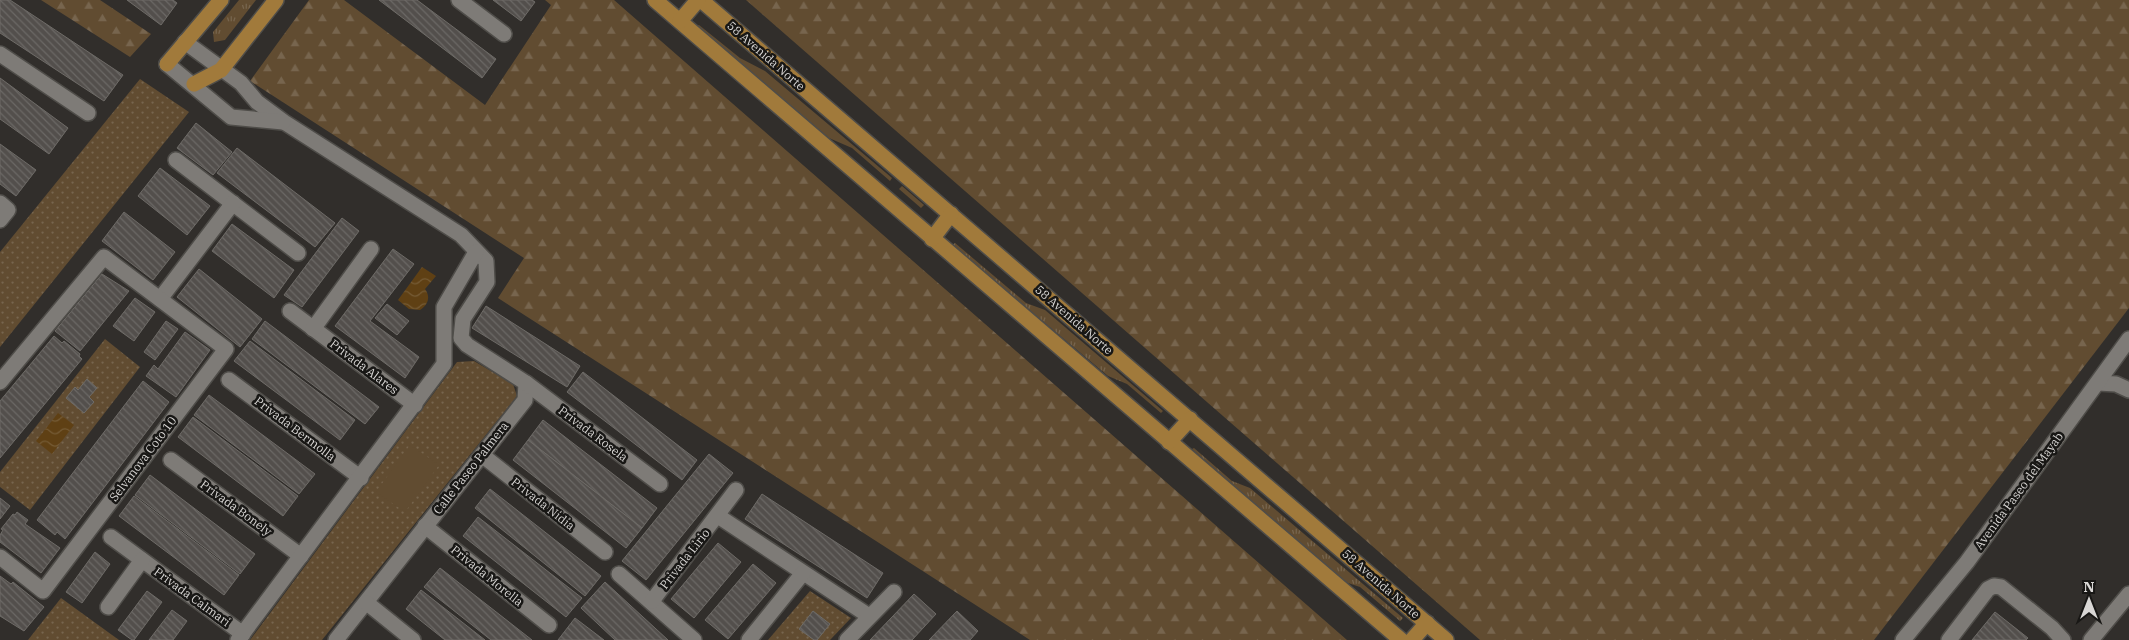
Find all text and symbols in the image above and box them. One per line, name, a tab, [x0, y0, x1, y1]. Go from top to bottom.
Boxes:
street label: 58 Avenida Norte	[724, 18, 808, 93]
street label: 58 Avenida Norte	[1032, 282, 1116, 357]
street label: Privada Alares	[327, 336, 402, 397]
street label: Privada Bermolla	[252, 393, 339, 464]
street label: Privada Rosela	[556, 403, 631, 465]
street label: Selvanova Coto 10	[106, 413, 179, 504]
street label: Calle Paseo Palmera	[430, 418, 512, 517]
street label: Avenida Paseo del Mayab	[1971, 429, 2066, 552]
street label: Privada Nidia	[508, 474, 578, 533]
street label: Privada Bonely	[198, 477, 275, 539]
street label: Privada Lirio	[656, 525, 713, 592]
street label: Privada Morella	[448, 542, 527, 610]
street label: 58 Avenida Norte	[1339, 546, 1423, 621]
street label: Privada Calmari	[151, 564, 234, 629]
north arrow	[2064, 575, 2114, 625]
text: N	[2083, 578, 2095, 596]

